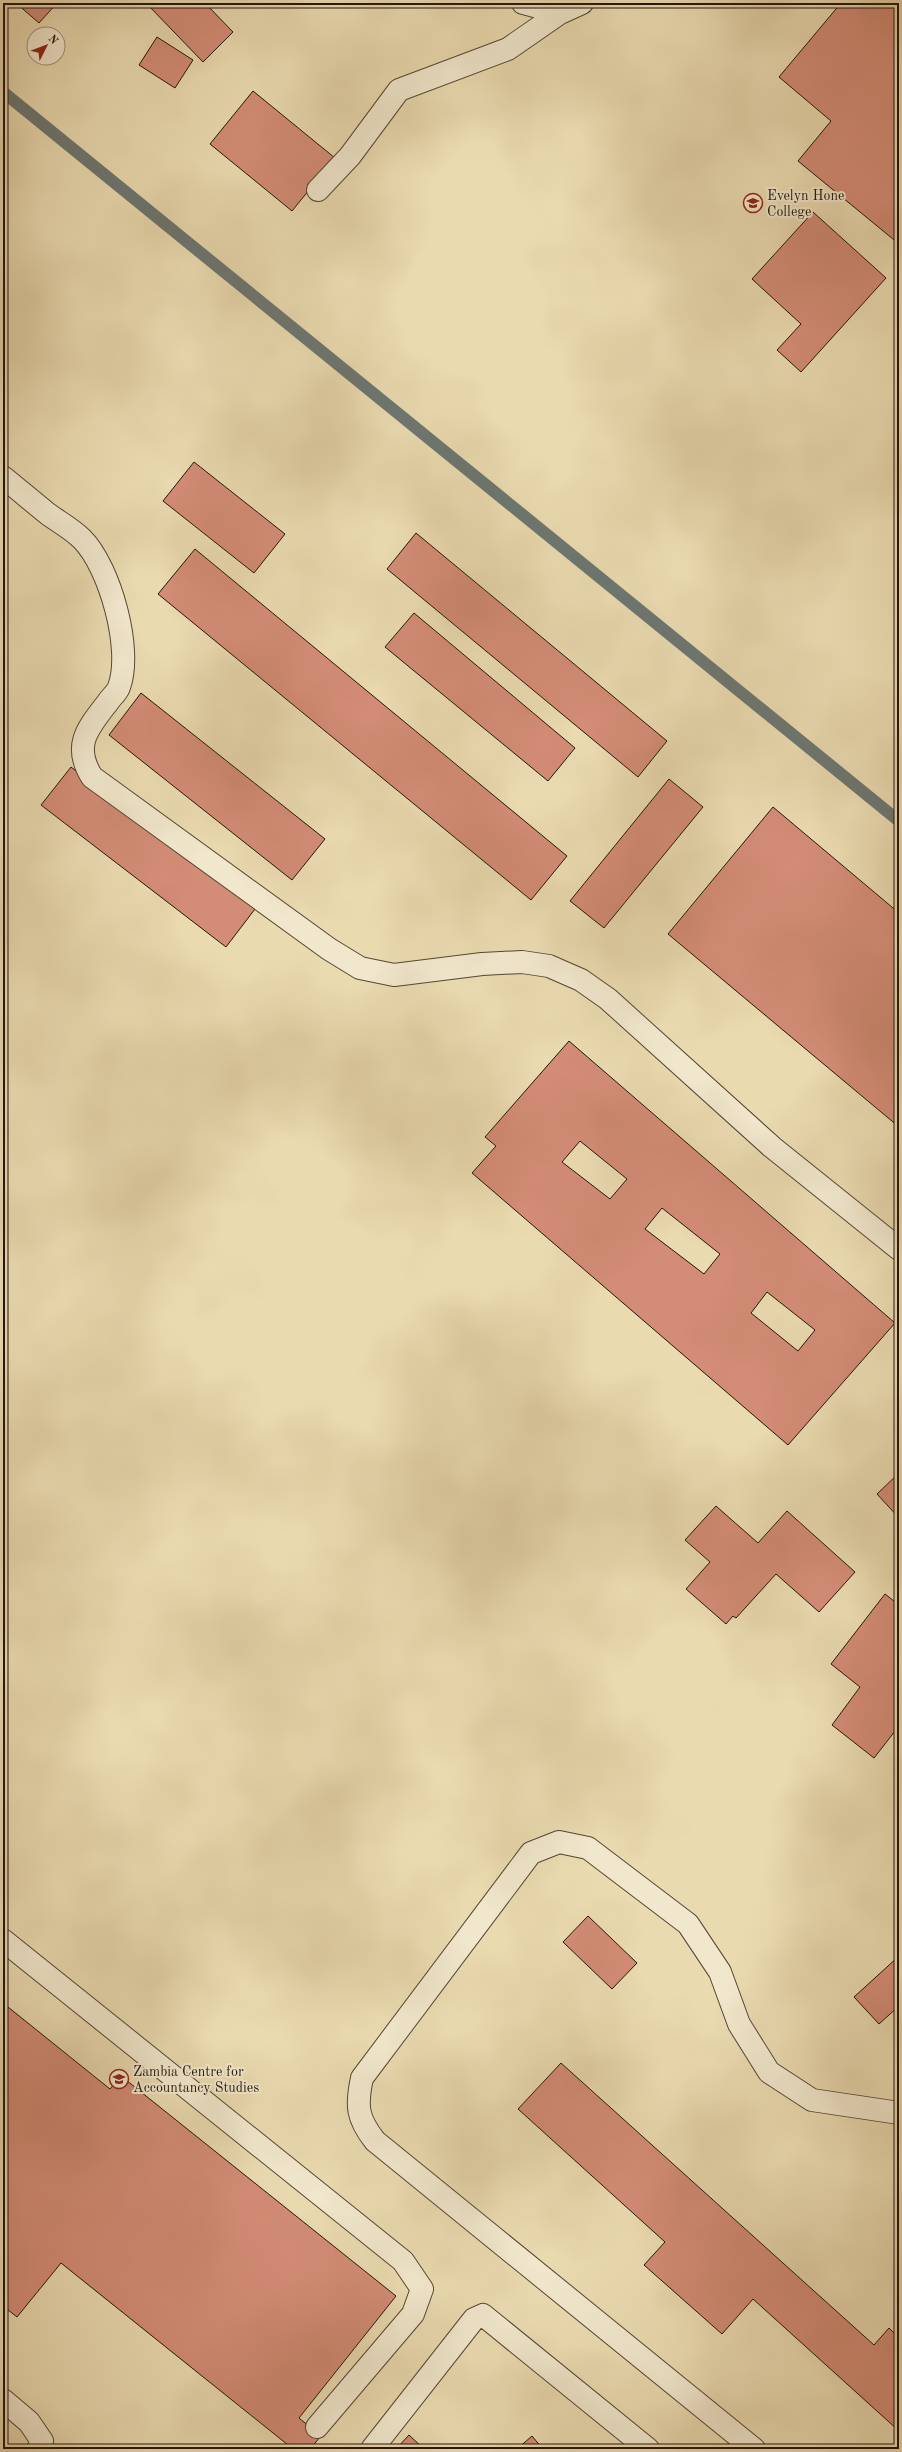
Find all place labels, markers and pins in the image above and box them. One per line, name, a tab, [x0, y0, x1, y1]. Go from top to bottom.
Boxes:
place label: Evelyn Hone College	[767, 189, 845, 219]
school or university icon: Evelyn Hone College	[742, 192, 764, 214]
place label: Zambia Centre for Accountancy Studies	[133, 2065, 259, 2095]
school or university icon: Zambia Centre for Accountancy Studies	[108, 2068, 130, 2090]

